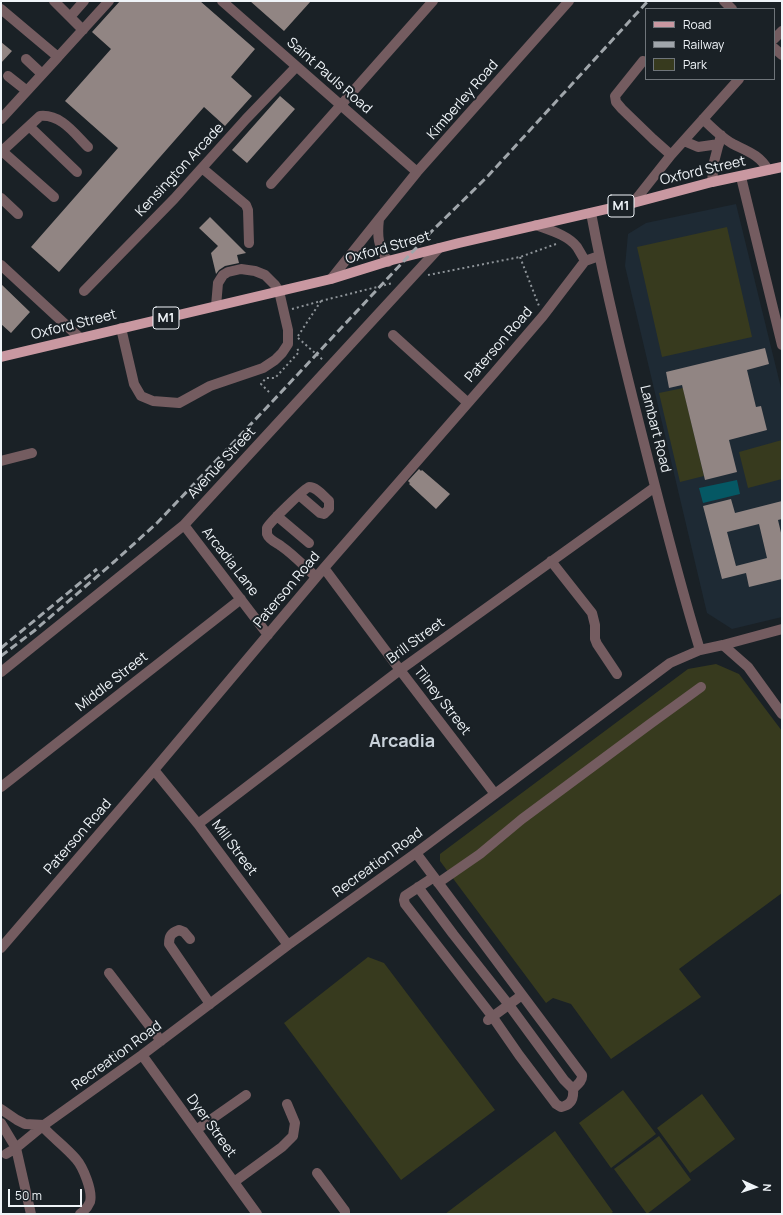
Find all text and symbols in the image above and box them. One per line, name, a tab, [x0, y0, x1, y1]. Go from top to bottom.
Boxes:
legend	[645, 8, 775, 80]
text: Road	[683, 16, 711, 33]
street label: Saint Pauls Road	[283, 34, 375, 118]
text: Railway	[683, 36, 724, 53]
text: Park	[683, 56, 707, 73]
street label: Kimberley Road	[424, 57, 502, 143]
street label: Kensington Arcade	[132, 120, 228, 220]
street label: Oxford Street	[659, 153, 747, 189]
road number: M1	[608, 195, 634, 217]
street label: Oxford Street	[344, 228, 432, 268]
street label: Paterson Road	[462, 304, 536, 386]
street label: Oxford Street	[30, 306, 118, 344]
road number: M1	[153, 307, 179, 329]
street label: Lambart Road	[636, 384, 674, 474]
street label: Avenue Street	[185, 424, 259, 502]
street label: Arcadia Lane	[198, 524, 262, 600]
street label: Paterson Road	[250, 549, 324, 631]
street label: Brill Street	[384, 614, 448, 668]
street label: Middle Street	[73, 649, 151, 715]
street label: Tilney Street	[410, 663, 474, 739]
district label: Arcadia	[369, 731, 435, 753]
street label: Paterson Road	[41, 796, 115, 878]
street label: Mill Street	[208, 817, 260, 879]
street label: Recreation Road	[330, 825, 426, 901]
street label: Recreation Road	[69, 1018, 165, 1094]
street label: Dyer Street	[183, 1091, 239, 1161]
north arrow	[735, 1167, 775, 1207]
scale bar	[10, 1181, 84, 1207]
text: N	[760, 1183, 775, 1192]
text: 50 m	[15, 1187, 42, 1204]

